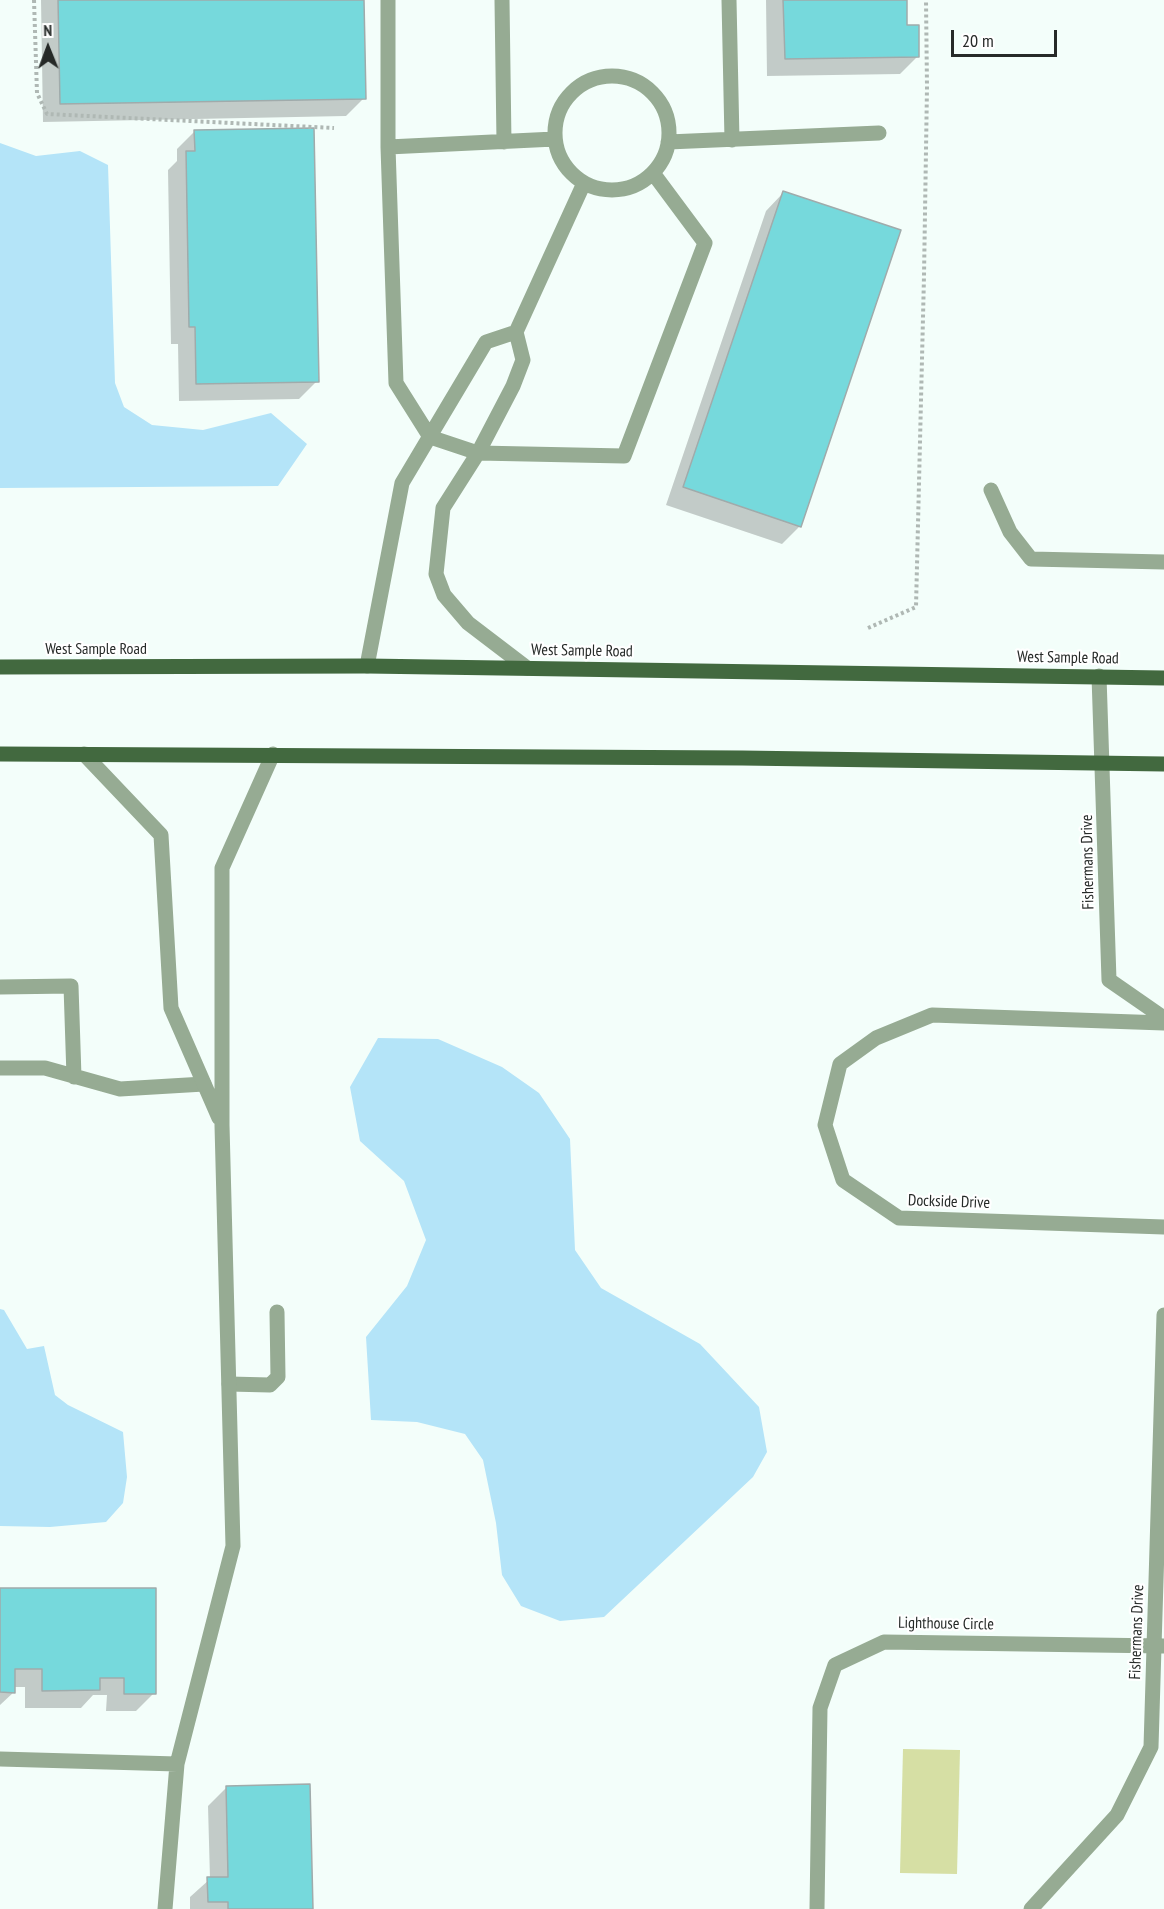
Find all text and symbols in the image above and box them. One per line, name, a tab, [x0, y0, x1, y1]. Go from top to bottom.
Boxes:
north arrow	[18, 18, 78, 78]
scale bar	[954, 18, 1060, 56]
text: N	[43, 20, 52, 40]
text: 20 m	[962, 29, 994, 52]
street label: West Sample Road	[45, 639, 147, 659]
street label: West Sample Road	[531, 641, 633, 661]
street label: West Sample Road	[1017, 648, 1119, 668]
street label: Fishermans Drive	[1078, 814, 1098, 910]
street label: Dockside Drive	[908, 1191, 990, 1213]
street label: Fishermans Drive	[1126, 1584, 1148, 1680]
street label: Lighthouse Circle	[898, 1614, 994, 1634]

